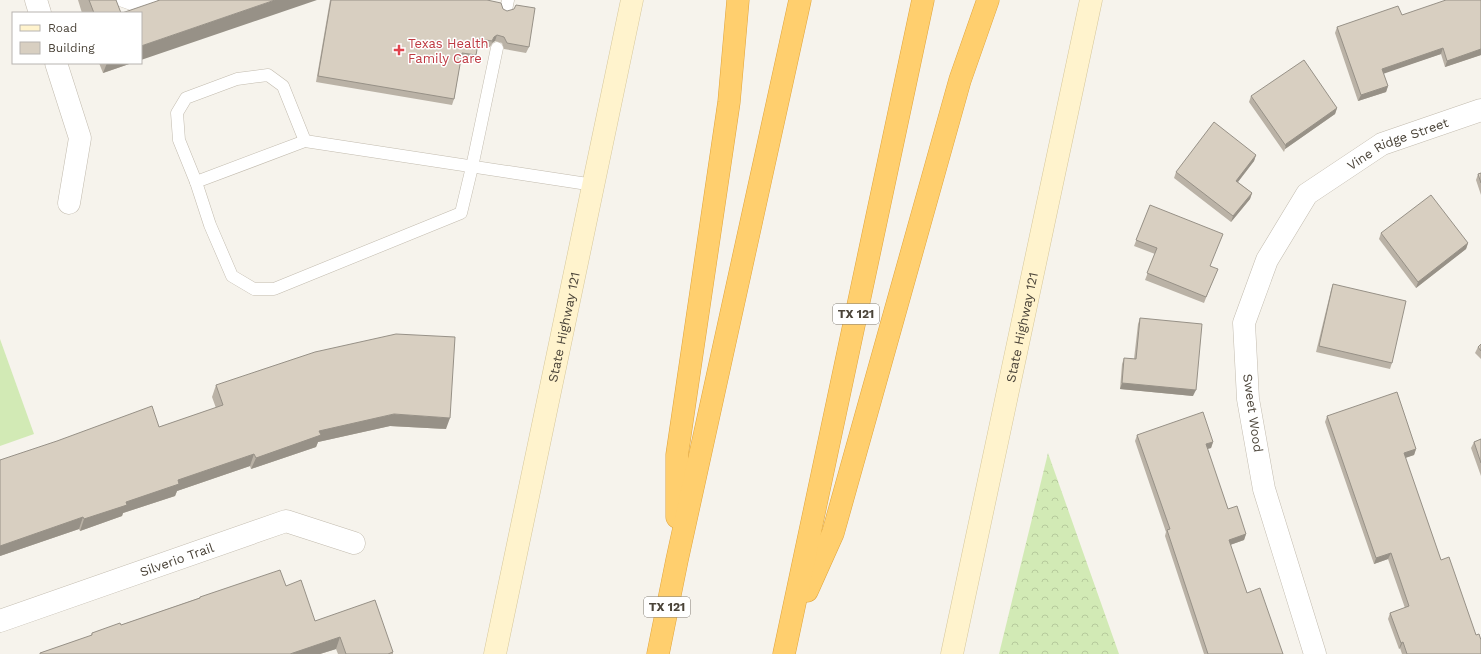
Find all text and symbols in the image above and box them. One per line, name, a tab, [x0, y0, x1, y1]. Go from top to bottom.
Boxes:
legend	[12, 12, 142, 64]
text: Road	[48, 21, 77, 35]
place label: Texas Health Family Care	[408, 36, 489, 66]
text: Building	[48, 41, 95, 55]
marker: Texas Health Family Care	[393, 44, 405, 56]
street label: Vine Ridge Street	[1344, 114, 1451, 173]
street label: State Highway 121	[545, 271, 582, 384]
street label: State Highway 121	[1002, 271, 1040, 384]
road number: TX 121	[833, 304, 879, 324]
street label: Sweet Wood	[1240, 373, 1266, 453]
street label: Silverio Trail	[138, 539, 216, 579]
road number: TX 121	[644, 597, 690, 617]

